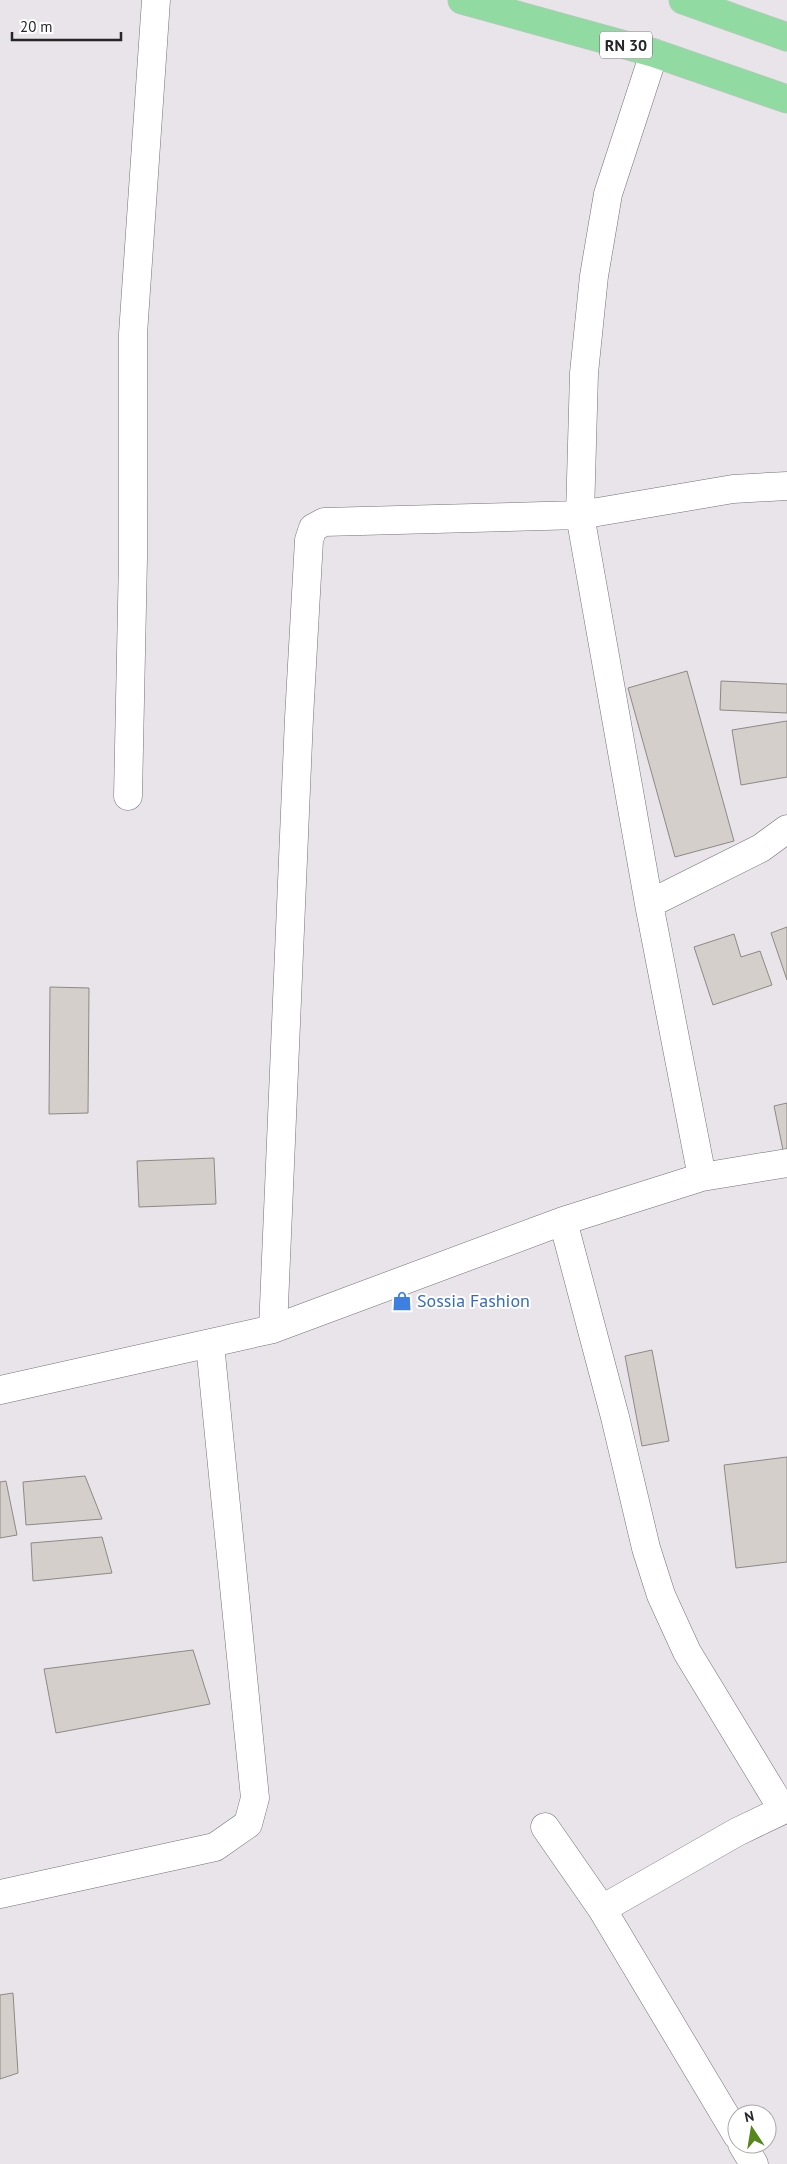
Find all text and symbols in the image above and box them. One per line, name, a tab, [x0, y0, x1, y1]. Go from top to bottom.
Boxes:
scale bar	[12, 10, 121, 42]
text: 20 m	[20, 17, 53, 36]
road number: RN 30	[600, 32, 652, 58]
place label: Sossia Fashion	[417, 1289, 530, 1312]
shop icon: Sossia Fashion	[391, 1290, 413, 1312]
north arrow	[727, 2104, 777, 2154]
text: N	[743, 2107, 756, 2126]

